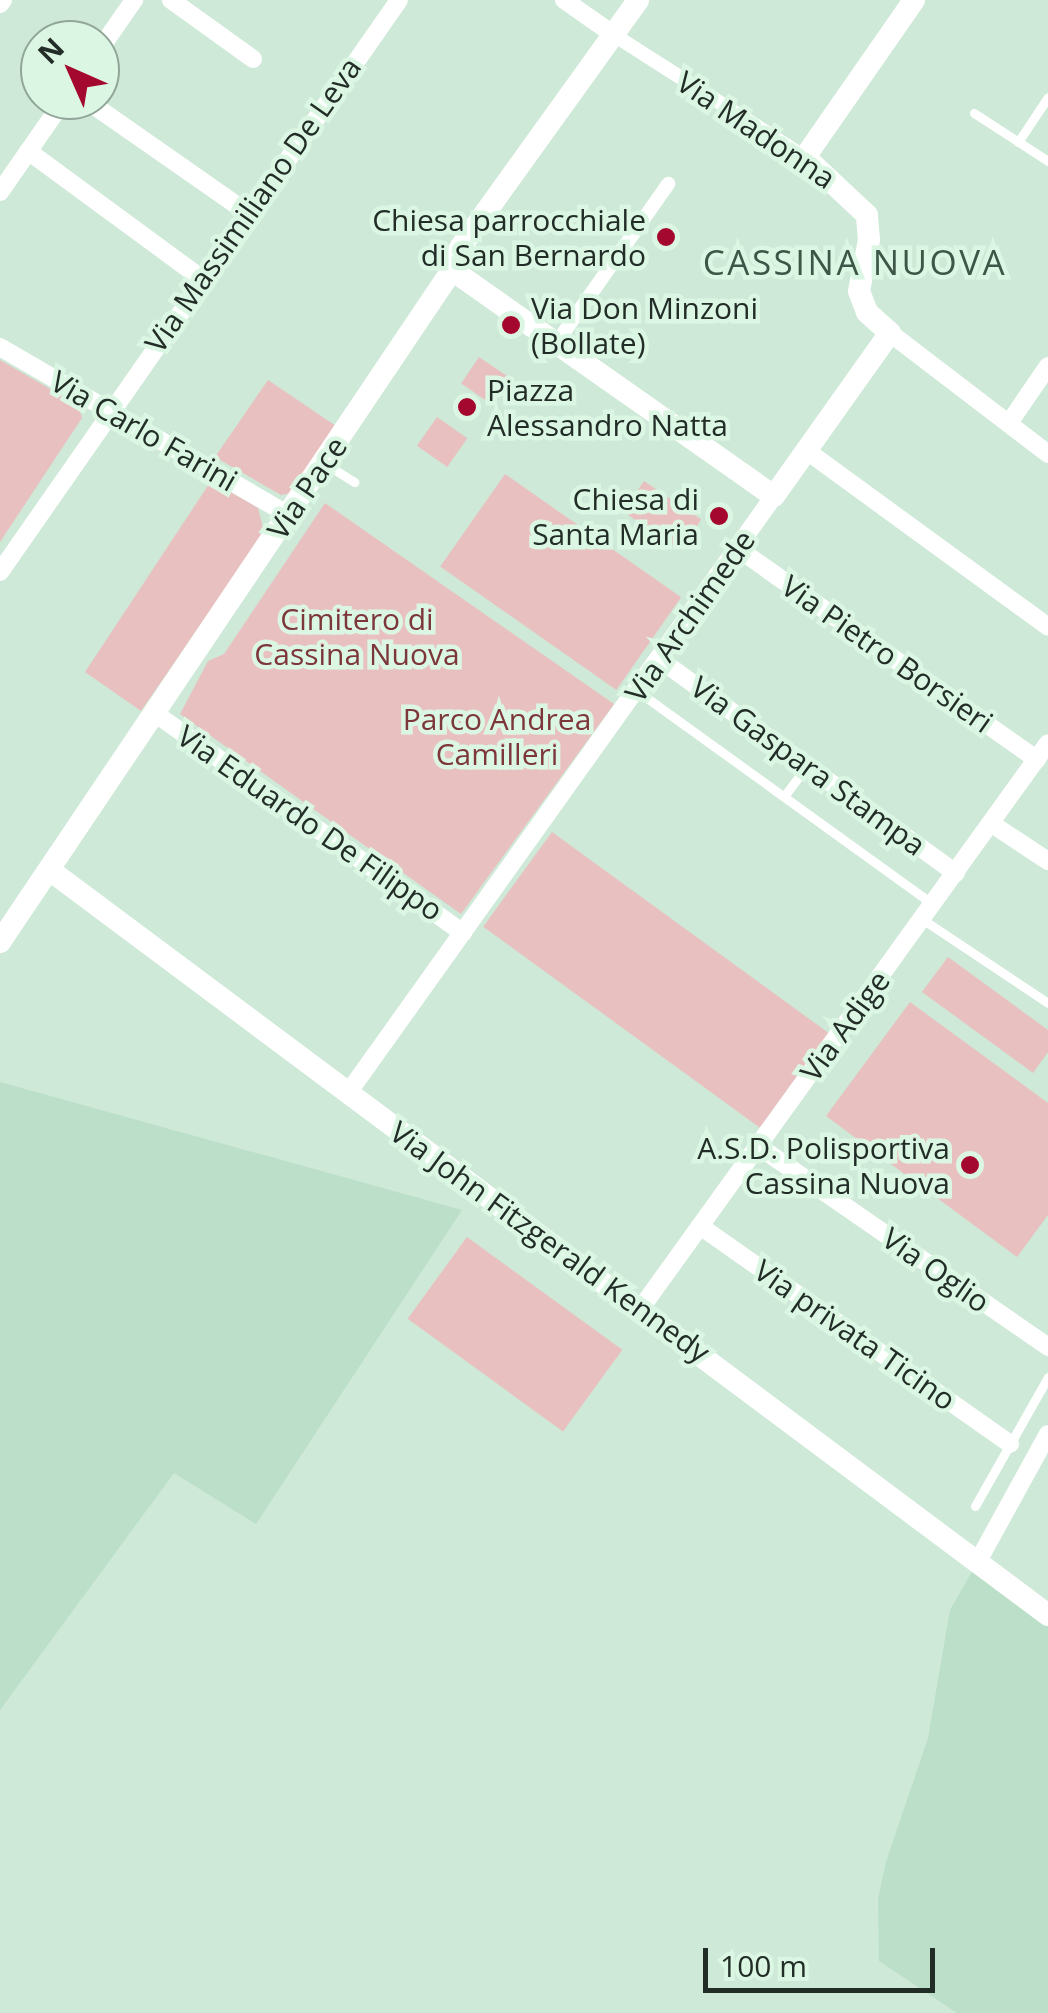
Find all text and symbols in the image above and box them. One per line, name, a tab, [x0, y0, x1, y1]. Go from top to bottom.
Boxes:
north arrow	[20, 20, 120, 120]
text: N	[29, 29, 72, 72]
street label: Via Massimiliano De Leva	[137, 51, 369, 359]
street label: Via Madonna	[670, 64, 842, 196]
place label: Chiesa parrocchiale di San Bernardo	[372, 202, 646, 272]
marker: Chiesa parrocchiale di San Bernardo	[655, 226, 677, 248]
district label: CASSINA NUOVA	[703, 241, 1007, 283]
place label: Via Don Minzoni (Bollate)	[531, 290, 758, 360]
marker: Via Don Minzoni (Bollate)	[500, 314, 522, 336]
street label: Via Carlo Farini	[44, 363, 244, 499]
place label: Piazza Alessandro Natta	[487, 372, 728, 442]
marker: Piazza Alessandro Natta	[456, 396, 478, 418]
street label: Via Pace	[260, 430, 354, 546]
place label: Chiesa di Santa Maria	[532, 481, 699, 552]
marker: Chiesa di Santa Maria	[708, 505, 730, 527]
street label: Via Archimede	[618, 523, 762, 709]
street label: Via Pietro Borsieri	[775, 568, 999, 740]
park label: Cimitero di Cassina Nuova	[254, 601, 460, 672]
street label: Via Gaspara Stampa	[684, 669, 932, 863]
park label: Parco Andrea Camilleri	[403, 701, 591, 772]
street label: Via Eduardo De Filippo	[170, 718, 450, 928]
street label: Via Adige	[793, 964, 897, 1088]
street label: Via John Fitzgerald Kennedy	[383, 1114, 717, 1370]
place label: A.S.D. Polisportiva Cassina Nuova	[697, 1130, 950, 1200]
marker: A.S.D. Polisportiva Cassina Nuova	[959, 1154, 981, 1176]
street label: Via Oglio	[875, 1220, 997, 1320]
street label: Via privata Ticino	[747, 1252, 963, 1418]
scale bar	[708, 1928, 940, 1990]
text: 100 m	[720, 1945, 807, 1986]

